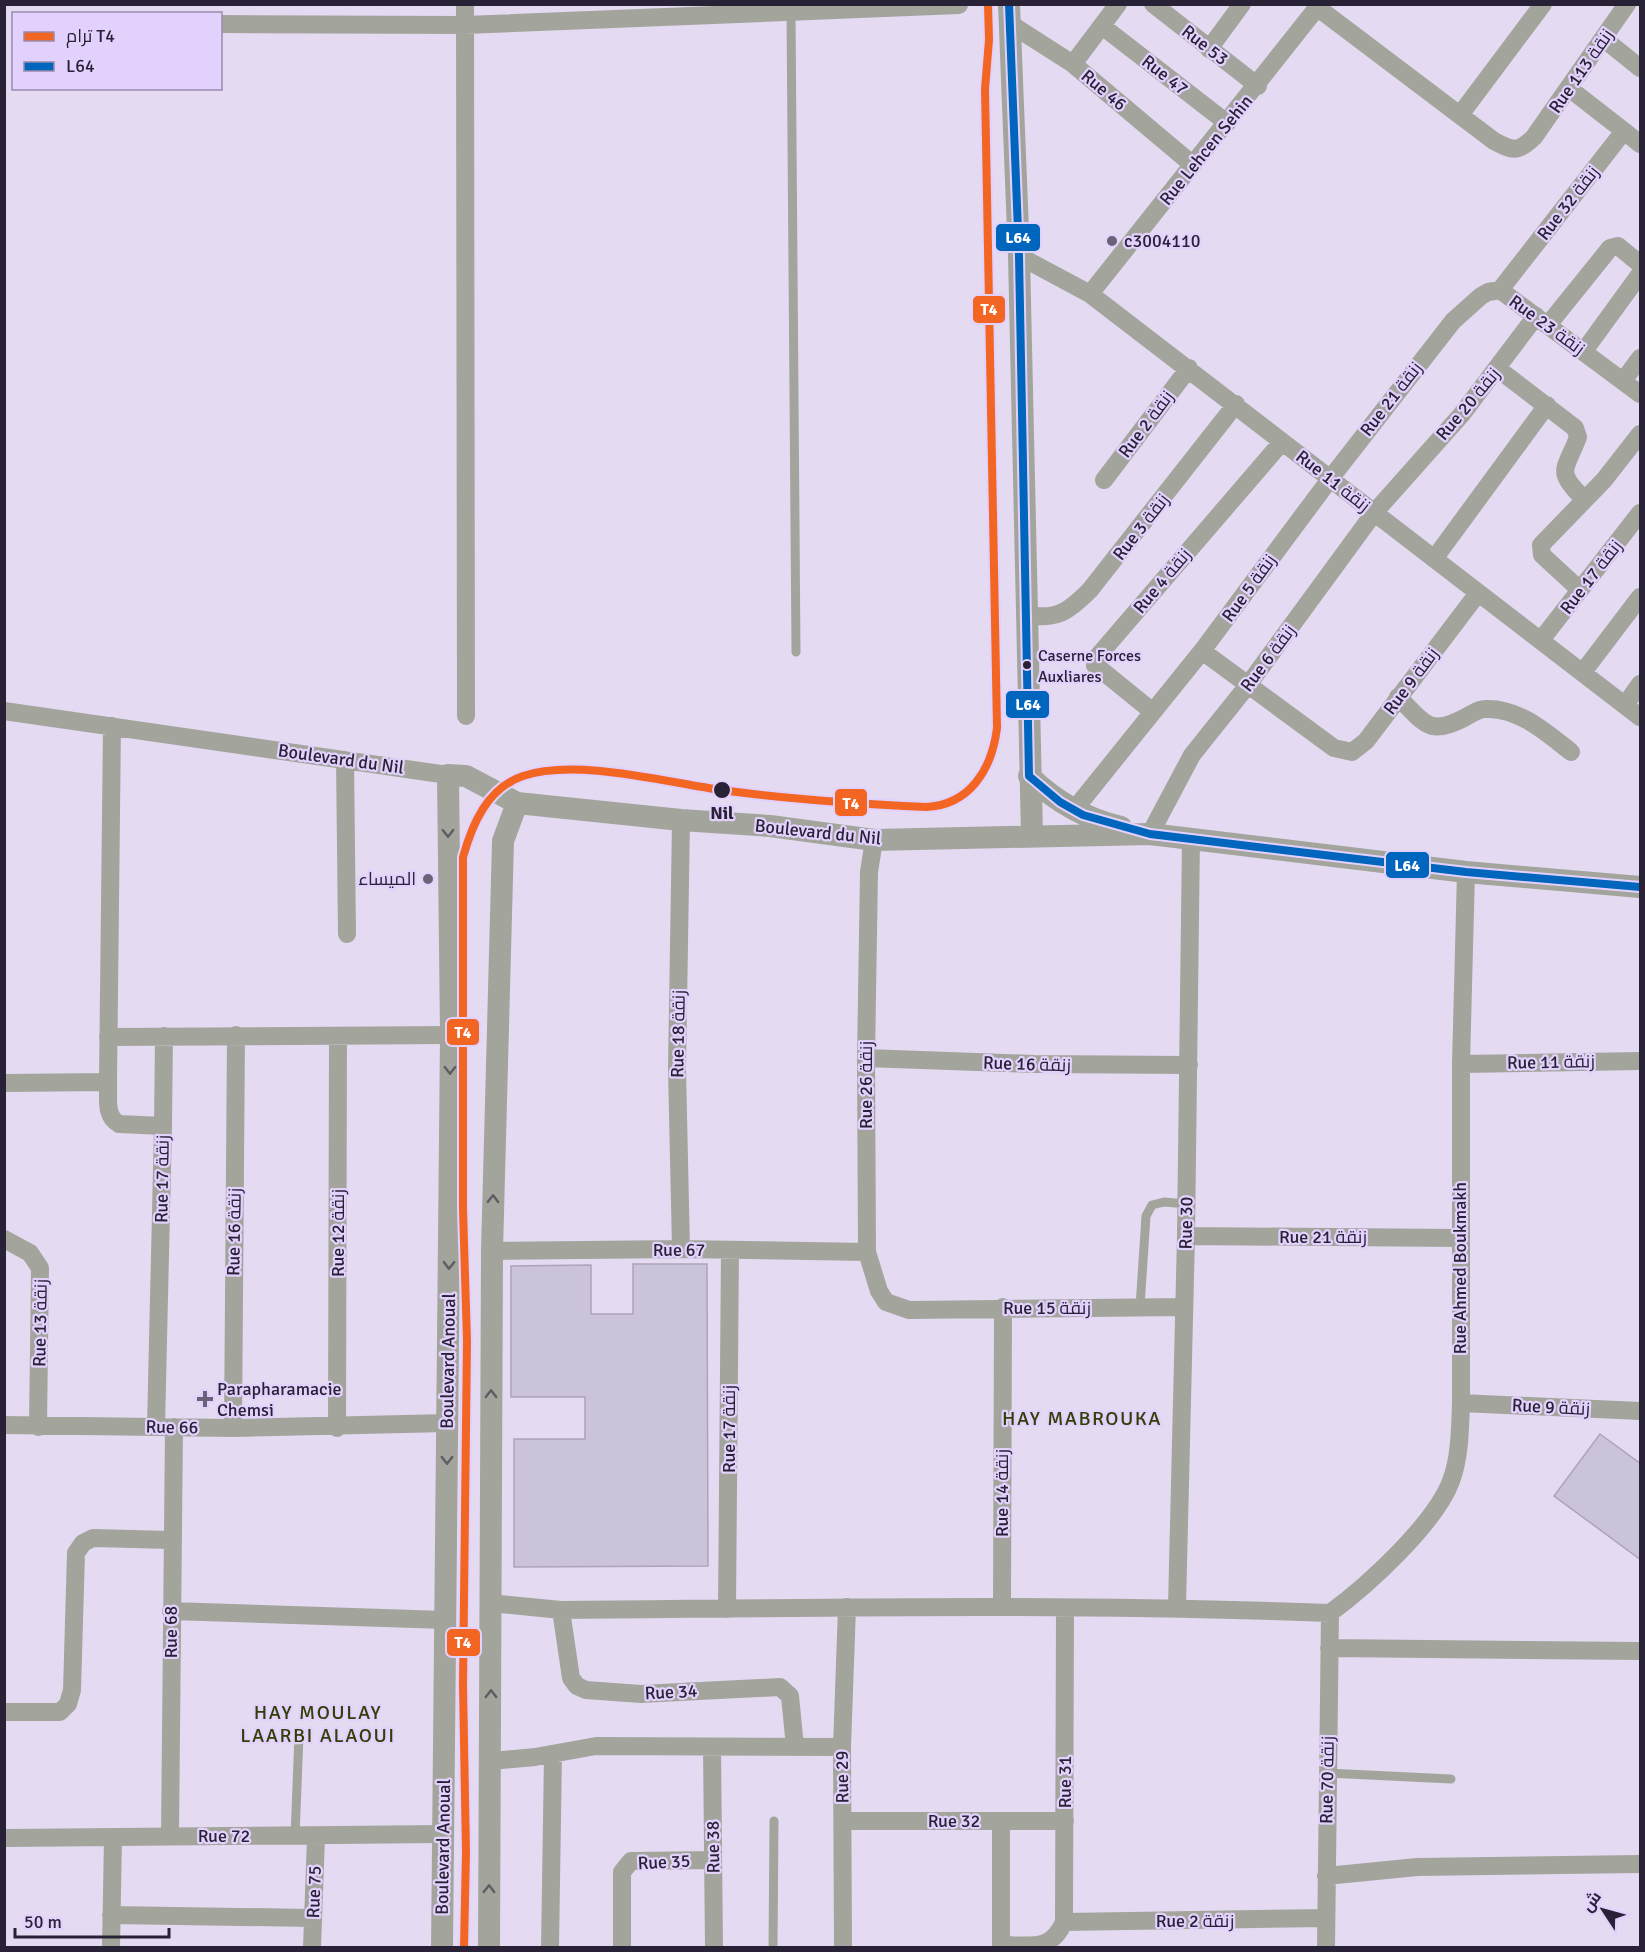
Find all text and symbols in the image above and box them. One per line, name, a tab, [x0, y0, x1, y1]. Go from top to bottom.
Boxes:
legend	[12, 12, 222, 90]
street label: Rue 53	[1177, 20, 1233, 70]
text: ترام T4	[66, 25, 115, 48]
street label: Rue 113 زنقة	[1544, 25, 1618, 117]
street label: Rue 47	[1137, 50, 1193, 100]
text: L64	[66, 55, 95, 77]
street label: Rue 46	[1077, 65, 1131, 115]
street label: Rue Lehcen Sehin	[1155, 90, 1257, 210]
street label: Rue 32 زنقة	[1532, 162, 1604, 244]
line badge: L64	[995, 223, 1041, 252]
text: L64	[1005, 228, 1031, 248]
place label: c3004110	[1124, 230, 1201, 252]
marker: c3004110	[1105, 234, 1119, 248]
street label: Rue 23 زنقة	[1505, 290, 1589, 360]
line badge: T4	[972, 295, 1006, 324]
text: T4	[981, 300, 998, 320]
street label: Rue 21 زنقة	[1355, 358, 1427, 440]
street label: Rue 20 زنقة	[1431, 363, 1505, 445]
street label: Rue 2 زنقة	[1114, 386, 1178, 462]
street label: Rue 11 زنقة	[1292, 445, 1374, 517]
street label: Rue 3 زنقة	[1108, 489, 1174, 565]
street label: Rue 17 زنقة	[1555, 536, 1627, 618]
street label: Rue 4 زنقة	[1128, 544, 1196, 618]
street label: Rue 5 زنقة	[1217, 550, 1281, 626]
street label: Rue 6 زنقة	[1236, 620, 1300, 696]
street label: Rue 9 زنقة	[1379, 643, 1443, 719]
place label: Caserne Forces Auxliares	[1038, 646, 1141, 687]
marker: Caserne Forces Auxliares	[1021, 659, 1033, 671]
line badge: L64	[1005, 690, 1050, 719]
text: L64	[1015, 695, 1041, 715]
street label: Boulevard du Nil	[277, 739, 405, 779]
marker: Nil	[712, 780, 732, 800]
line badge: T4	[834, 788, 868, 817]
text: T4	[843, 794, 860, 814]
place label: Nil	[710, 802, 734, 824]
street label: Boulevard du Nil	[754, 814, 882, 850]
one-way arrow	[442, 829, 454, 838]
line badge: L64	[1385, 851, 1430, 879]
text: L64	[1394, 856, 1420, 876]
place label: الميساء	[358, 868, 416, 890]
marker: الميساء	[421, 872, 435, 886]
street label: Rue 18 زنقة	[666, 990, 690, 1078]
line badge: T4	[446, 1018, 480, 1046]
text: T4	[455, 1023, 472, 1043]
street label: Rue 26 زنقة	[855, 1041, 877, 1129]
street label: Rue 11 زنقة	[1507, 1050, 1595, 1074]
street label: Rue 16 زنقة	[983, 1051, 1071, 1077]
one-way arrow	[444, 1066, 456, 1075]
street label: Rue 17 زنقة	[150, 1135, 174, 1223]
street label: Rue Ahmed Boukmakh	[1449, 1182, 1471, 1354]
street label: Rue 16 زنقة	[222, 1188, 246, 1276]
street label: Rue 12 زنقة	[327, 1189, 349, 1277]
one-way arrow	[487, 1195, 499, 1204]
street label: Rue 30	[1175, 1196, 1197, 1250]
street label: Rue 21 زنقة	[1279, 1226, 1367, 1248]
street label: Rue 67	[653, 1239, 705, 1261]
one-way arrow	[443, 1261, 455, 1270]
street label: Rue 13 زنقة	[28, 1279, 52, 1367]
street label: Boulevard Anoual	[436, 1293, 460, 1429]
street label: Rue 15 زنقة	[1003, 1297, 1091, 1319]
place label: Parapharamacie Chemsi	[217, 1378, 342, 1421]
street label: Rue 17 زنقة	[718, 1385, 740, 1473]
one-way arrow	[485, 1390, 497, 1399]
marker: Parapharamacie Chemsi	[198, 1392, 212, 1406]
street label: Rue 9 زنقة	[1511, 1394, 1591, 1420]
district label: HAY MABROUKA	[1002, 1406, 1162, 1431]
street label: Rue 66	[145, 1416, 199, 1438]
street label: Rue 14 زنقة	[991, 1449, 1013, 1537]
one-way arrow	[441, 1456, 453, 1465]
street label: Rue 68	[160, 1606, 182, 1658]
line badge: T4	[446, 1628, 481, 1657]
text: T4	[455, 1633, 472, 1653]
street label: Rue 34	[644, 1680, 698, 1704]
one-way arrow	[484, 1690, 497, 1699]
district label: HAY MOULAY LAARBI ALAOUI	[240, 1700, 396, 1748]
street label: Rue 70 زنقة	[1315, 1736, 1339, 1824]
street label: Rue 29	[831, 1750, 853, 1804]
street label: Rue 31	[1054, 1756, 1076, 1808]
street label: Boulevard Anoual	[431, 1779, 455, 1915]
street label: Rue 32	[928, 1810, 980, 1832]
street label: Rue 38	[702, 1820, 724, 1874]
street label: Rue 72	[198, 1825, 250, 1847]
street label: Rue 35	[637, 1850, 691, 1874]
street label: Rue 75	[302, 1865, 326, 1919]
north arrow	[1573, 1880, 1633, 1940]
one-way arrow	[483, 1885, 495, 1894]
text: ش	[1578, 1888, 1606, 1916]
scale bar	[15, 1901, 170, 1939]
street label: Rue 2 زنقة	[1156, 1910, 1234, 1932]
text: 50 m	[24, 1911, 62, 1933]

